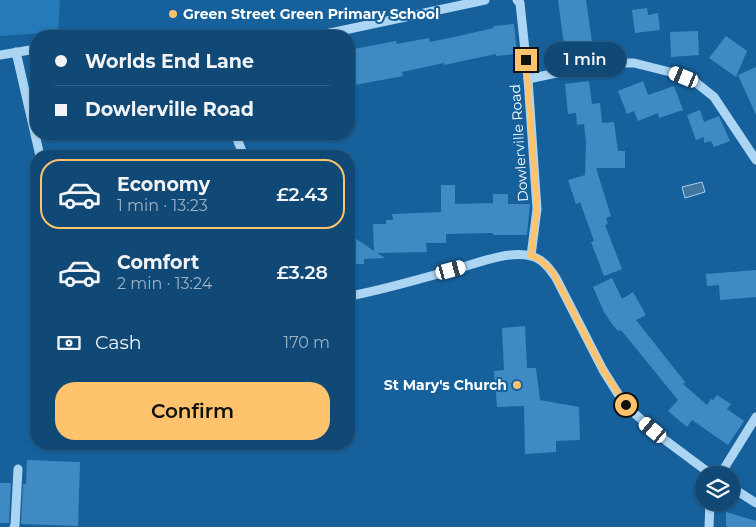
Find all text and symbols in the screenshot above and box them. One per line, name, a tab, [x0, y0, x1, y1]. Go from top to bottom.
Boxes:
place label: Green Street Green Primary School	[183, 5, 439, 23]
marker: Green Street Green Primary School	[167, 8, 179, 20]
callout: 1 min	[544, 42, 626, 78]
route end	[515, 49, 537, 71]
text: Worlds End Lane	[85, 50, 254, 73]
text: 1 min	[564, 50, 606, 69]
car	[667, 64, 700, 90]
street label: Dowlerville Road	[506, 83, 532, 203]
text: Dowlerville Road	[85, 98, 254, 121]
icon: car	[57, 172, 102, 217]
text: Economy	[117, 173, 210, 196]
text: £2.43	[276, 183, 328, 206]
text: 1 min · 13:23	[117, 196, 208, 215]
icon: car	[57, 250, 102, 295]
text: Comfort	[117, 251, 199, 274]
car	[434, 259, 467, 281]
text: £3.28	[276, 261, 328, 284]
text: 2 min · 13:24	[117, 274, 212, 293]
icon: cash	[55, 329, 83, 357]
text: Cash	[95, 331, 142, 354]
text: 170 m	[283, 333, 330, 352]
place label: St Mary's Church	[384, 376, 507, 394]
marker: St Mary's Church	[511, 379, 523, 391]
button: Confirm	[55, 382, 330, 440]
route start	[615, 394, 637, 416]
car	[636, 415, 669, 445]
map controls	[695, 466, 740, 511]
button: layers	[695, 466, 740, 511]

